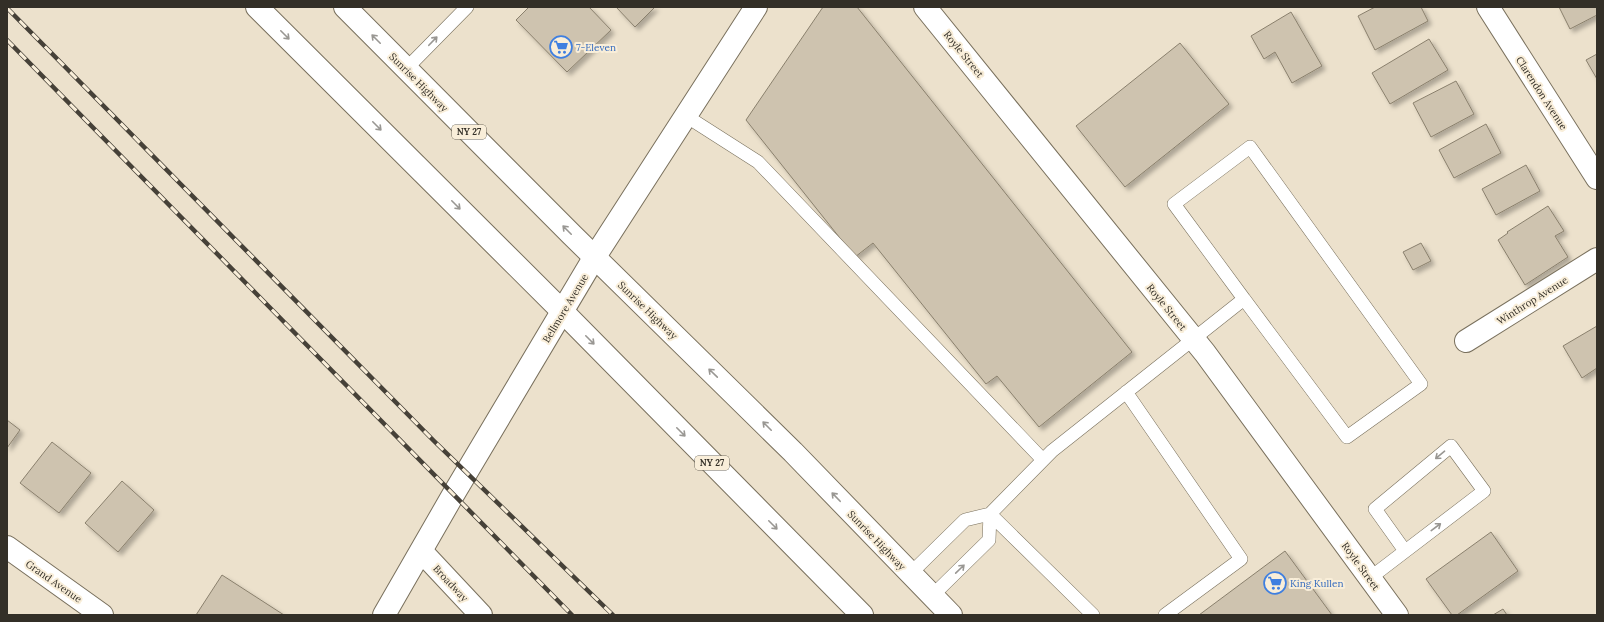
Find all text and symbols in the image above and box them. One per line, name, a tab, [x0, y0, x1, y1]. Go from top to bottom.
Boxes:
street label: Royle Street	[941, 28, 986, 80]
one-way arrow	[280, 30, 290, 39]
one-way arrow	[371, 34, 381, 44]
supermarket icon: 7-Eleven	[548, 34, 574, 60]
one-way arrow	[428, 36, 438, 46]
place label: 7-Eleven	[576, 41, 616, 54]
street label: Sunrise Highway	[386, 50, 451, 115]
street label: Clarendon Avenue	[1513, 54, 1571, 133]
one-way arrow	[372, 121, 382, 131]
road number: NY 27	[452, 125, 486, 139]
one-way arrow	[451, 200, 461, 210]
one-way arrow	[562, 225, 572, 235]
street label: Bellmore Avenue	[540, 271, 591, 345]
street label: Winthrop Avenue	[1494, 273, 1571, 327]
street label: Sunrise Highway	[615, 279, 681, 343]
street label: Royle Street	[1144, 281, 1189, 333]
one-way arrow	[585, 335, 595, 345]
one-way arrow	[708, 368, 718, 377]
one-way arrow	[762, 421, 772, 431]
one-way arrow	[676, 427, 686, 437]
one-way arrow	[1435, 451, 1446, 459]
road number: NY 27	[695, 456, 729, 470]
one-way arrow	[832, 492, 841, 502]
street label: Sunrise Highway	[845, 508, 909, 573]
one-way arrow	[768, 520, 778, 530]
one-way arrow	[1430, 523, 1441, 532]
street label: Royle Street	[1339, 540, 1382, 593]
street label: Grand Avenue	[23, 557, 85, 606]
street label: Broadway	[430, 562, 471, 605]
one-way arrow	[955, 564, 965, 573]
supermarket icon: King Kullen	[1262, 570, 1288, 596]
place label: King Kullen	[1290, 577, 1344, 590]

